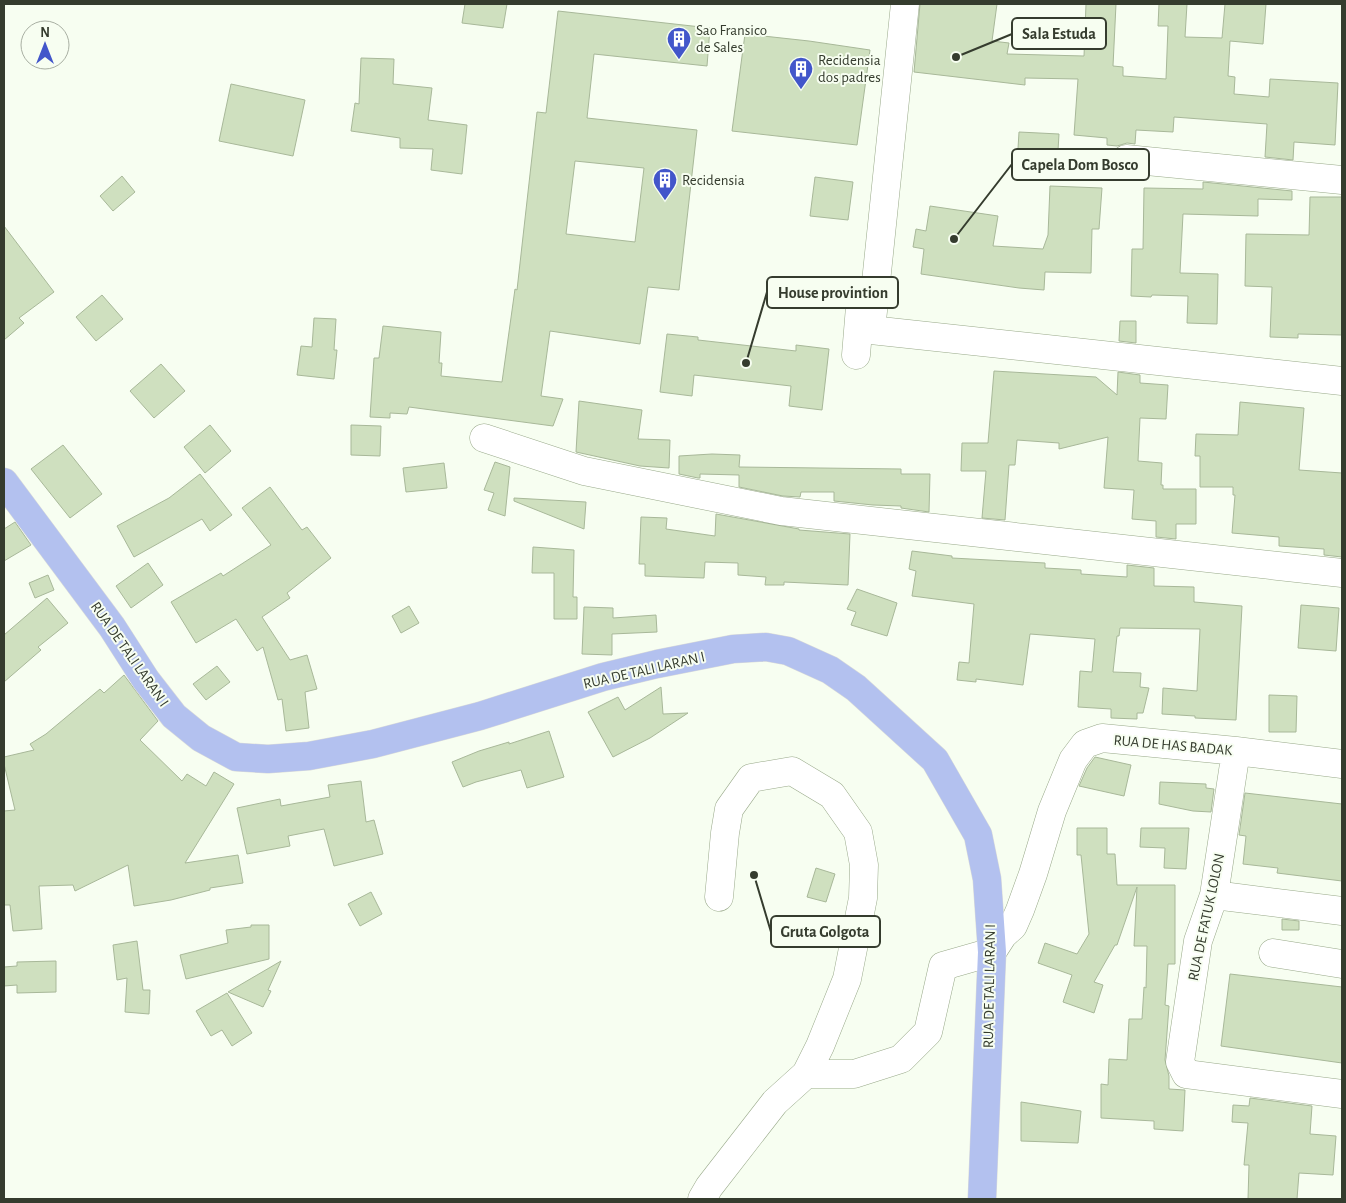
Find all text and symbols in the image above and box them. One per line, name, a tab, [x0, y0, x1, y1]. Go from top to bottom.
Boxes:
callout: Sala Estuda	[1012, 18, 1106, 49]
north arrow	[20, 20, 70, 70]
place label: Sao Fransico de Sales	[696, 23, 767, 55]
text: N	[40, 26, 50, 40]
building icon: Sao Fransico de Sales	[666, 26, 692, 60]
text: Sala Estuda	[1022, 26, 1096, 42]
place label: Recidensia dos padres	[818, 53, 881, 85]
building icon: Recidensia dos padres	[788, 56, 814, 90]
callout: Capela Dom Bosco	[1012, 149, 1149, 180]
text: Capela Dom Bosco	[1022, 157, 1139, 173]
building icon: Recidensia	[652, 167, 678, 201]
place label: Recidensia	[682, 173, 745, 188]
callout: House provintion	[767, 277, 898, 308]
text: House provintion	[778, 285, 888, 301]
street label: RUA DE TALI LARAN I	[88, 599, 171, 709]
street label: RUA DE TALI LARAN I	[582, 649, 706, 692]
street label: RUA DE HAS BADAK	[1113, 733, 1234, 758]
street label: RUA DE FATUK LOLON	[1186, 852, 1227, 982]
callout: Gruta Golgota	[771, 916, 880, 947]
text: Gruta Golgota	[780, 924, 870, 940]
street label: RUA DE TALI LARAN I	[981, 924, 998, 1048]

